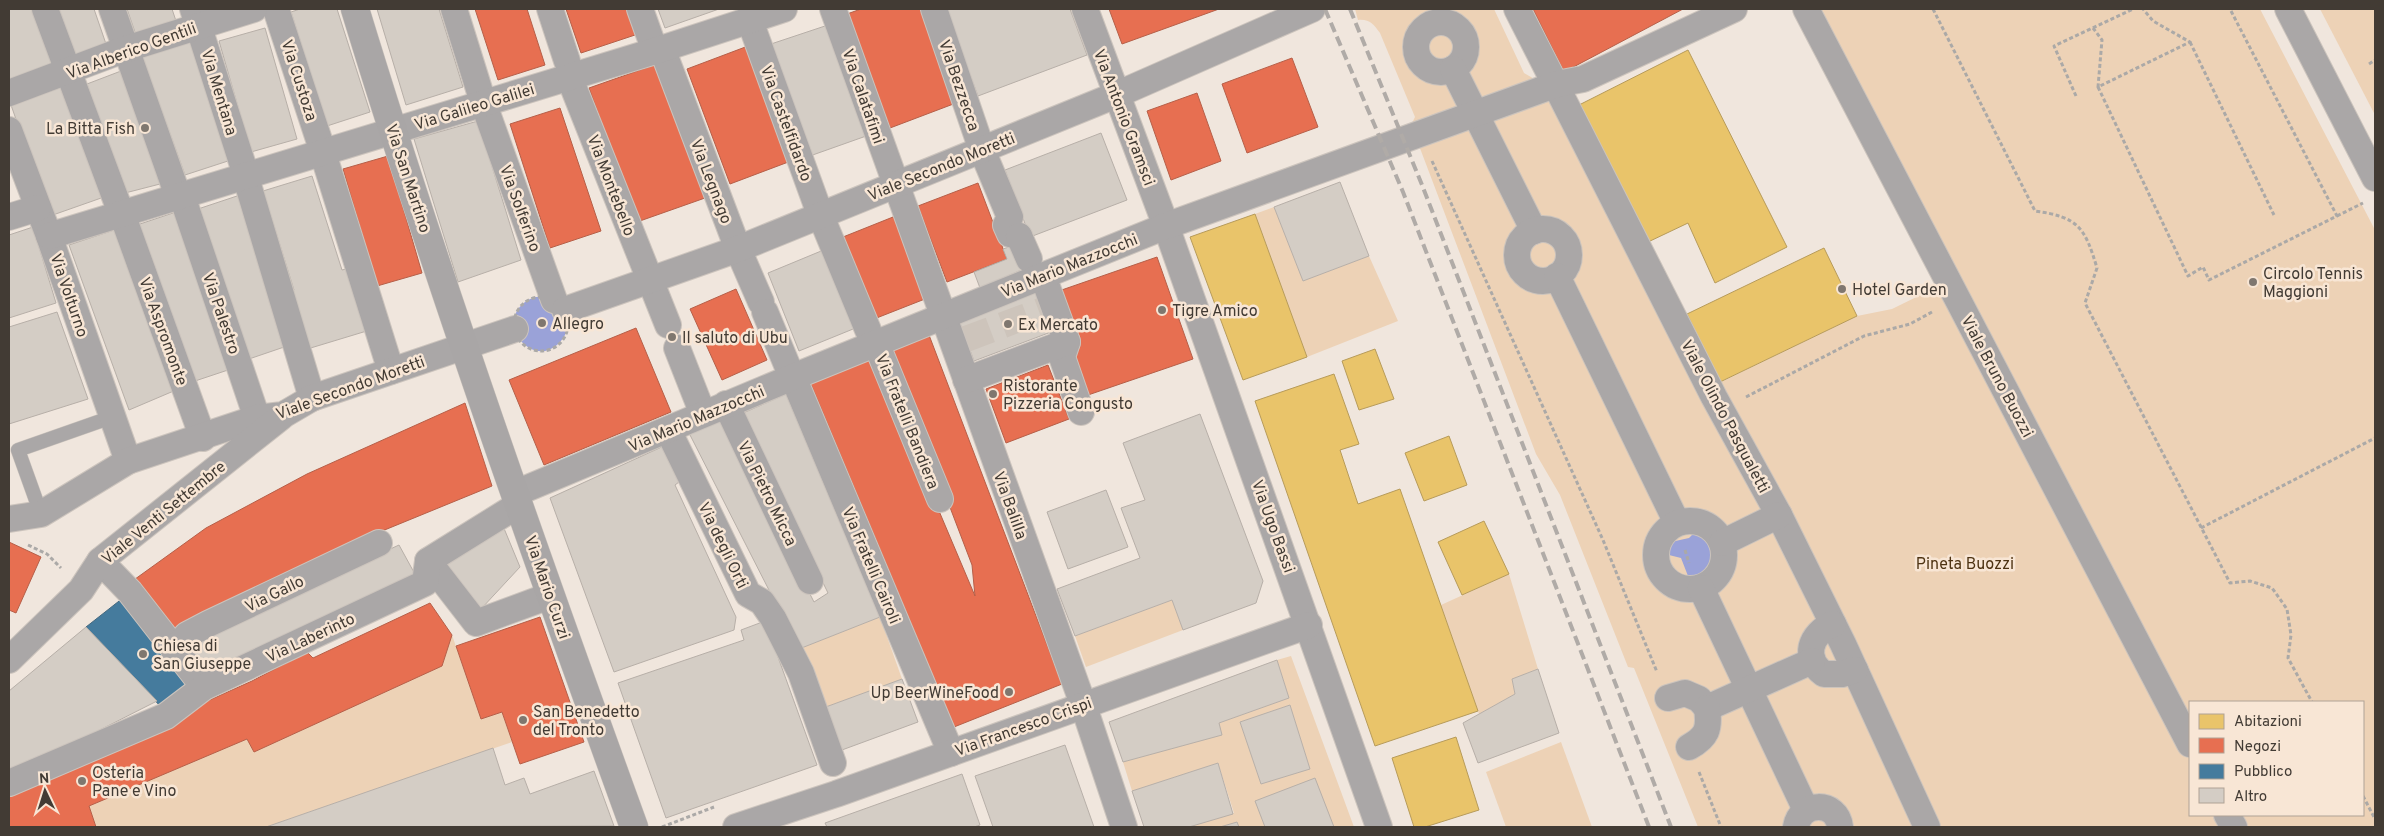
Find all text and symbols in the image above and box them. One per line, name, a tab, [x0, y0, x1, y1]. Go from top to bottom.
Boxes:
street label: Via Alberico Gentili	[64, 19, 199, 85]
street label: Via Custoza	[276, 37, 321, 124]
street label: Via Bezzecca	[933, 37, 983, 134]
street label: Via Mentana	[195, 47, 241, 138]
street label: Via Calatafimi	[837, 47, 888, 147]
street label: Via Antonio Gramsci	[1088, 47, 1158, 189]
street label: Via Castelfidardo	[755, 63, 815, 185]
street label: Via Galileo Galilei	[412, 80, 537, 136]
place label: La Bitta Fish	[46, 120, 135, 140]
marker: La Bitta Fish	[139, 122, 151, 134]
street label: Via San Martino	[380, 122, 434, 236]
street label: Viale Secondo Moretti	[865, 129, 1018, 207]
street label: Via Montebello	[582, 132, 639, 239]
street label: Via Legnago	[685, 136, 735, 227]
street label: Via Solferino	[494, 162, 544, 255]
street label: Via Mario Mazzocchi	[998, 230, 1141, 303]
street label: Via Volturno	[44, 251, 92, 340]
place label: Circolo Tennis Maggioni	[2263, 265, 2363, 303]
street label: Via Palestro	[197, 270, 243, 357]
street label: Via Aspromonte	[133, 275, 191, 389]
marker: Circolo Tennis Maggioni	[2247, 276, 2259, 288]
place label: Hotel Garden	[1852, 281, 1947, 301]
marker: Hotel Garden	[1836, 283, 1848, 295]
place label: Tigre Amico	[1172, 302, 1258, 322]
marker: Tigre Amico	[1156, 304, 1168, 316]
street label: Viale Bruno Buozzi	[1956, 312, 2037, 441]
place label: Allegro	[552, 315, 604, 335]
place label: Ex Mercato	[1018, 316, 1098, 336]
marker: Allegro	[536, 317, 548, 329]
marker: Ex Mercato	[1002, 318, 1014, 330]
place label: Il saluto di Ubu	[682, 329, 788, 349]
marker: Il saluto di Ubu	[666, 331, 678, 343]
street label: Viale Olindo Pasqualetti	[1675, 337, 1773, 497]
street label: Via Fratelli Bandiera	[870, 351, 942, 492]
street label: Viale Secondo Moretti	[273, 353, 428, 425]
place label: Ristorante Pizzeria Congusto	[1003, 377, 1133, 415]
street label: Via Mario Mazzocchi	[626, 382, 768, 458]
marker: Ristorante Pizzeria Congusto	[987, 388, 999, 400]
street label: Via Pietro Micca	[732, 438, 800, 550]
street label: Viale Venti Settembre	[98, 457, 230, 570]
street label: Via Balilla	[988, 469, 1031, 542]
street label: Via Ugo Bassi	[1246, 477, 1298, 576]
street label: Via degli Orti	[693, 499, 752, 592]
street label: Via Fratelli Cairoli	[837, 504, 904, 627]
street label: Via Mario Curzi	[519, 533, 573, 642]
park label: Pineta Buozzi	[1916, 555, 2014, 575]
street label: Via Gallo	[242, 572, 308, 618]
street label: Via Laberinto	[263, 609, 359, 668]
place label: Chiesa di San Giuseppe	[153, 637, 251, 675]
marker: Chiesa di San Giuseppe	[137, 648, 149, 660]
place label: Up BeerWineFood	[871, 684, 999, 704]
marker: Up BeerWineFood	[1003, 686, 1015, 698]
street label: Via Francesco Crispi	[953, 694, 1095, 762]
legend	[2189, 701, 2364, 816]
place label: San Benedetto del Tronto	[533, 703, 640, 741]
text: Abitazioni	[2234, 713, 2302, 732]
marker: San Benedetto del Tronto	[517, 714, 529, 726]
text: Negozi	[2234, 738, 2281, 757]
text: Pubblico	[2234, 763, 2292, 782]
place label: Osteria Pane e Vino	[92, 764, 176, 802]
north arrow	[20, 766, 70, 816]
text: N	[39, 771, 50, 788]
marker: Osteria Pane e Vino	[76, 775, 88, 787]
text: Altro	[2234, 788, 2267, 807]

